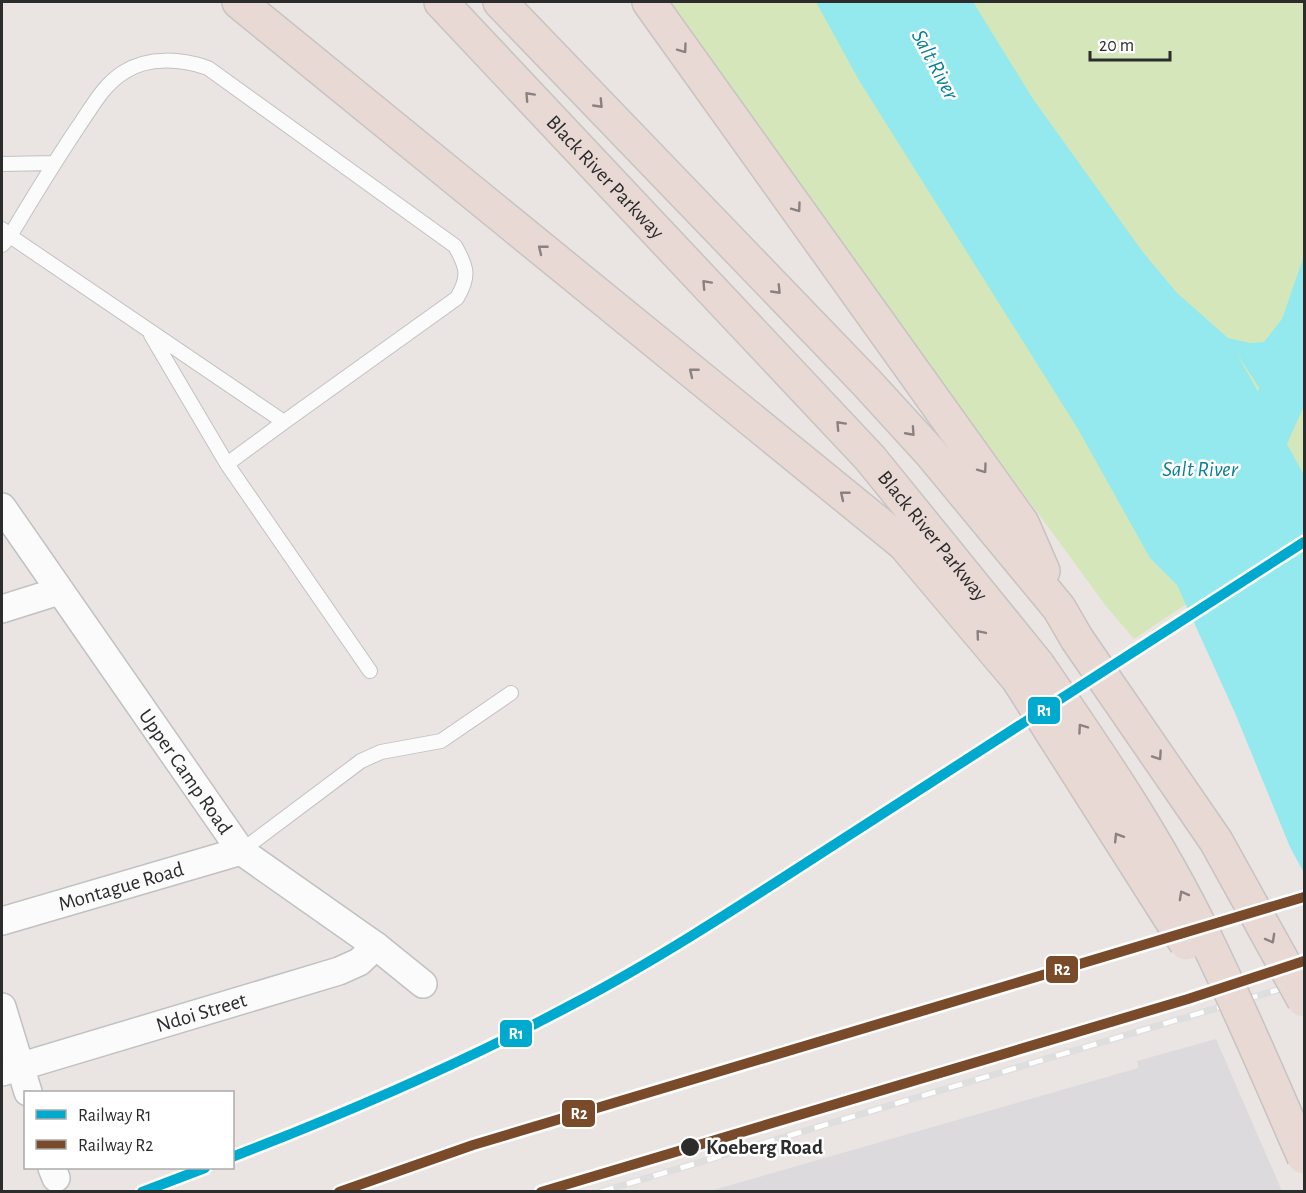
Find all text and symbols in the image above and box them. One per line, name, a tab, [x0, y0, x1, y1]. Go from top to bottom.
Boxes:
scale bar	[1090, 24, 1170, 62]
water label: Salt River	[908, 26, 963, 104]
text: 20 m	[1099, 37, 1134, 55]
one-way arrow	[676, 43, 687, 54]
one-way arrow	[526, 92, 537, 103]
one-way arrow	[591, 97, 602, 108]
street label: Black River Parkway	[542, 111, 668, 243]
one-way arrow	[790, 201, 801, 212]
one-way arrow	[538, 245, 549, 256]
one-way arrow	[702, 280, 713, 290]
one-way arrow	[770, 283, 781, 294]
one-way arrow	[689, 368, 700, 379]
one-way arrow	[836, 422, 847, 432]
one-way arrow	[904, 425, 915, 436]
water label: Salt River	[1162, 458, 1239, 480]
one-way arrow	[976, 463, 987, 474]
street label: Black River Parkway	[874, 467, 991, 605]
one-way arrow	[840, 491, 851, 502]
one-way arrow	[976, 630, 987, 641]
line badge: R1	[1027, 696, 1061, 725]
text: R1	[1036, 703, 1052, 719]
street label: Upper Camp Road	[135, 705, 236, 838]
one-way arrow	[1078, 724, 1089, 735]
one-way arrow	[1151, 749, 1162, 760]
one-way arrow	[1114, 833, 1126, 843]
street label: Montague Road	[56, 858, 186, 915]
one-way arrow	[1179, 891, 1190, 901]
one-way arrow	[1264, 933, 1275, 944]
line badge: R2	[1045, 955, 1079, 984]
text: R2	[1054, 962, 1071, 978]
street label: Ndoi Street	[154, 989, 249, 1036]
line badge: R1	[499, 1019, 533, 1048]
text: R1	[508, 1026, 524, 1042]
legend	[24, 1091, 234, 1169]
line badge: R2	[561, 1099, 596, 1128]
text: R2	[571, 1106, 588, 1122]
text: Railway R1	[78, 1107, 152, 1125]
marker: Koeberg Road	[679, 1136, 701, 1158]
text: Railway R2	[78, 1137, 154, 1155]
place label: Koeberg Road	[706, 1137, 823, 1158]

